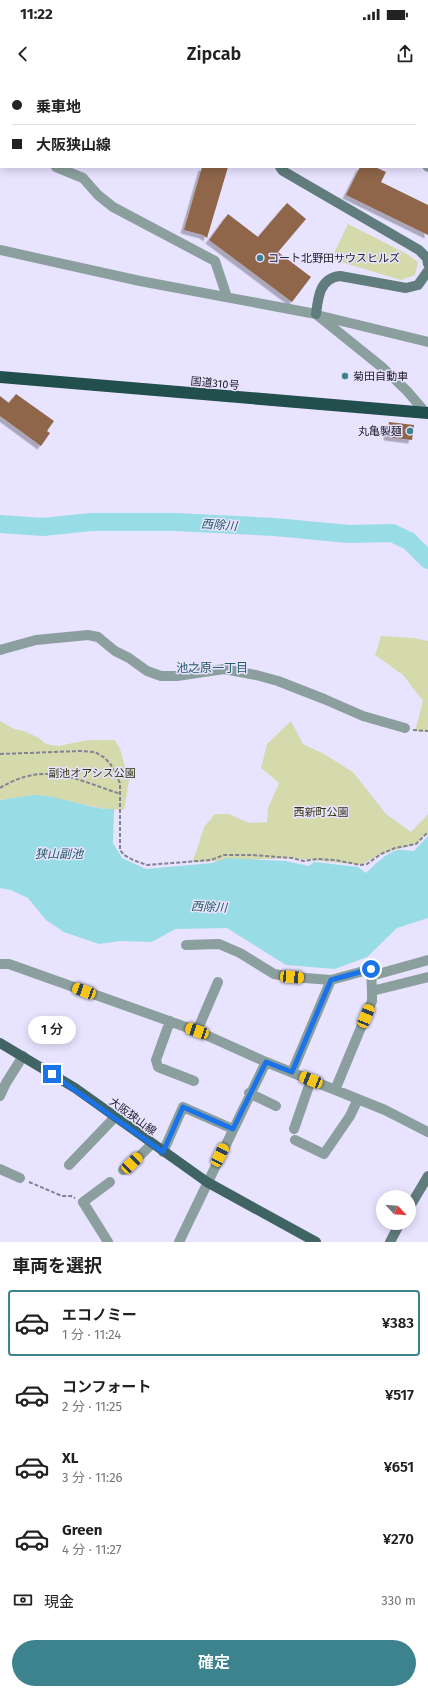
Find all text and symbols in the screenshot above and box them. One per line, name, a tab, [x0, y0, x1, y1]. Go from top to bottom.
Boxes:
text: 11:22	[20, 5, 53, 23]
icon: back	[12, 43, 34, 65]
text: Zipcab	[187, 43, 241, 65]
icon: share	[394, 43, 416, 65]
text: 乗車地	[36, 98, 81, 116]
text: 大阪狭山線	[36, 136, 111, 154]
place label: コート北野田サウスヒルズ	[268, 252, 400, 265]
marker: コート北野田サウスヒルズ	[255, 253, 265, 263]
place label: 菊田自動車	[353, 370, 408, 383]
marker: 菊田自動車	[340, 371, 350, 381]
street label: 国道310号	[190, 375, 240, 392]
place label: 丸亀製麺	[358, 425, 402, 438]
marker: 丸亀製麺	[405, 426, 415, 436]
water label: 西除川	[201, 517, 239, 533]
district label: 池之原一丁目	[176, 661, 248, 675]
park label: 副池オアシス公園	[48, 767, 136, 780]
park label: 西新町公園	[294, 806, 349, 819]
water label: 狭山副池	[35, 847, 84, 861]
water label: 西除川	[191, 899, 229, 915]
route start	[362, 960, 380, 978]
car	[280, 970, 304, 984]
car	[71, 981, 97, 1001]
car	[356, 1003, 376, 1029]
callout: 1 分	[28, 1016, 76, 1044]
car	[184, 1021, 210, 1041]
text: 1 分	[41, 1022, 63, 1037]
route end	[43, 1065, 61, 1083]
car	[298, 1070, 324, 1090]
street label: 大阪狭山線	[107, 1095, 159, 1138]
car	[209, 1142, 231, 1168]
car	[119, 1150, 145, 1176]
north arrow	[376, 1190, 416, 1230]
map controls	[376, 1190, 416, 1230]
text: 車両を選択	[12, 1255, 102, 1277]
icon: car	[14, 1305, 50, 1341]
text: エコノミー	[62, 1306, 137, 1324]
text: ¥383	[382, 1314, 414, 1332]
text: 1 分 · 11:24	[62, 1327, 121, 1342]
icon: car	[14, 1377, 50, 1413]
text: コンフォート	[62, 1378, 152, 1396]
text: ¥517	[385, 1386, 414, 1404]
text: 2 分 · 11:25	[62, 1399, 122, 1414]
icon: car	[14, 1449, 50, 1485]
text: XL	[62, 1449, 78, 1467]
text: ¥651	[384, 1458, 414, 1476]
text: 3 分 · 11:26	[62, 1470, 123, 1485]
icon: car	[14, 1521, 50, 1557]
text: Green	[62, 1521, 102, 1539]
text: ¥270	[383, 1530, 414, 1548]
text: 4 分 · 11:27	[62, 1542, 122, 1557]
icon: cash	[12, 1589, 34, 1611]
text: 現金	[44, 1593, 74, 1611]
text: 330 m	[381, 1593, 416, 1608]
button: 確定	[12, 1640, 416, 1686]

